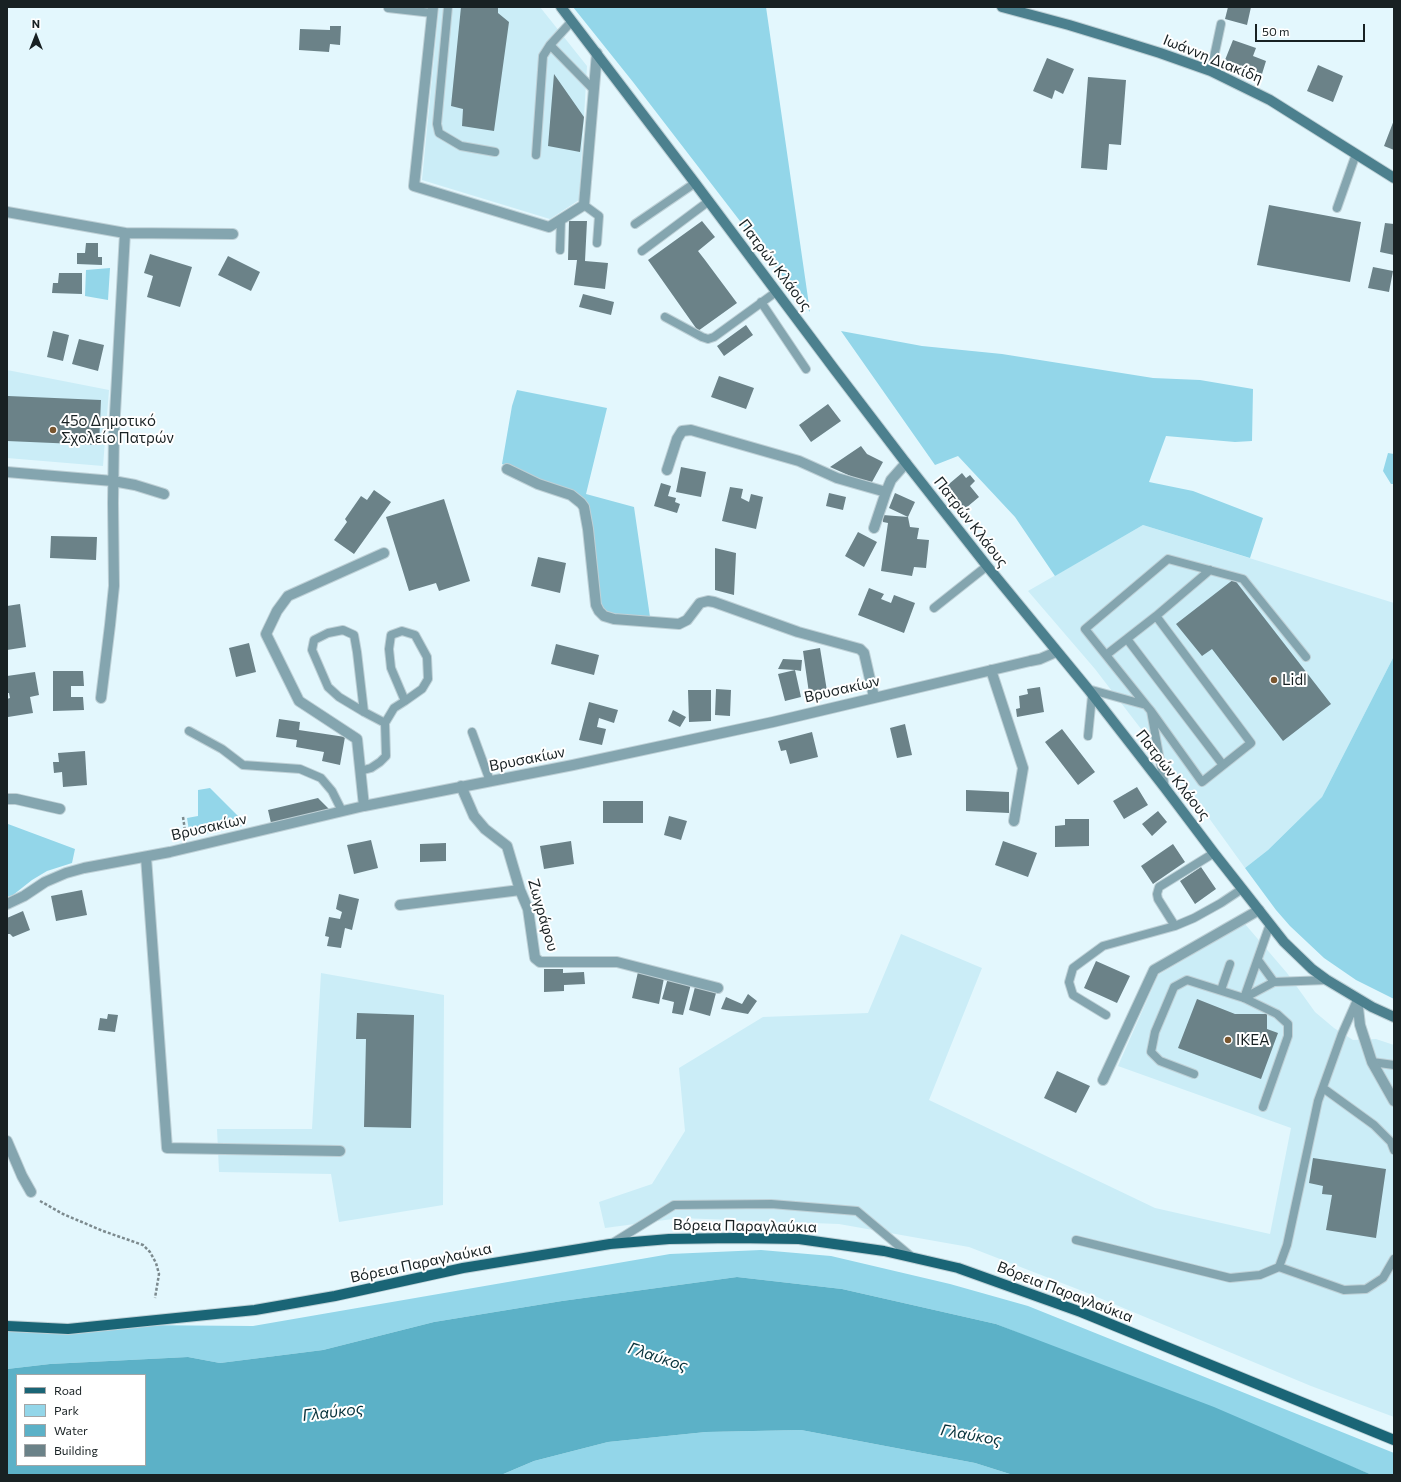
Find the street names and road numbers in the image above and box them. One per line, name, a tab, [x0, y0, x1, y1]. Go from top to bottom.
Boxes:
street label: Ιωάννη Διακίδη	[1161, 31, 1265, 87]
street label: Πατρών Κλάους	[735, 216, 815, 314]
street label: Πατρών Κλάους	[930, 473, 1012, 571]
street label: Βρυσακίων	[802, 672, 882, 706]
street label: Πατρών Κλάους	[1132, 726, 1214, 824]
street label: Βρυσακίων	[487, 743, 567, 775]
street label: Βρυσακίων	[169, 810, 249, 844]
street label: Ζωγράφου	[524, 877, 562, 953]
street label: Βόρεια Παραγλαύκια	[673, 1216, 817, 1236]
street label: Βόρεια Παραγλαύκια	[349, 1239, 493, 1287]
street label: Βόρεια Παραγλαύκια	[994, 1258, 1136, 1326]

